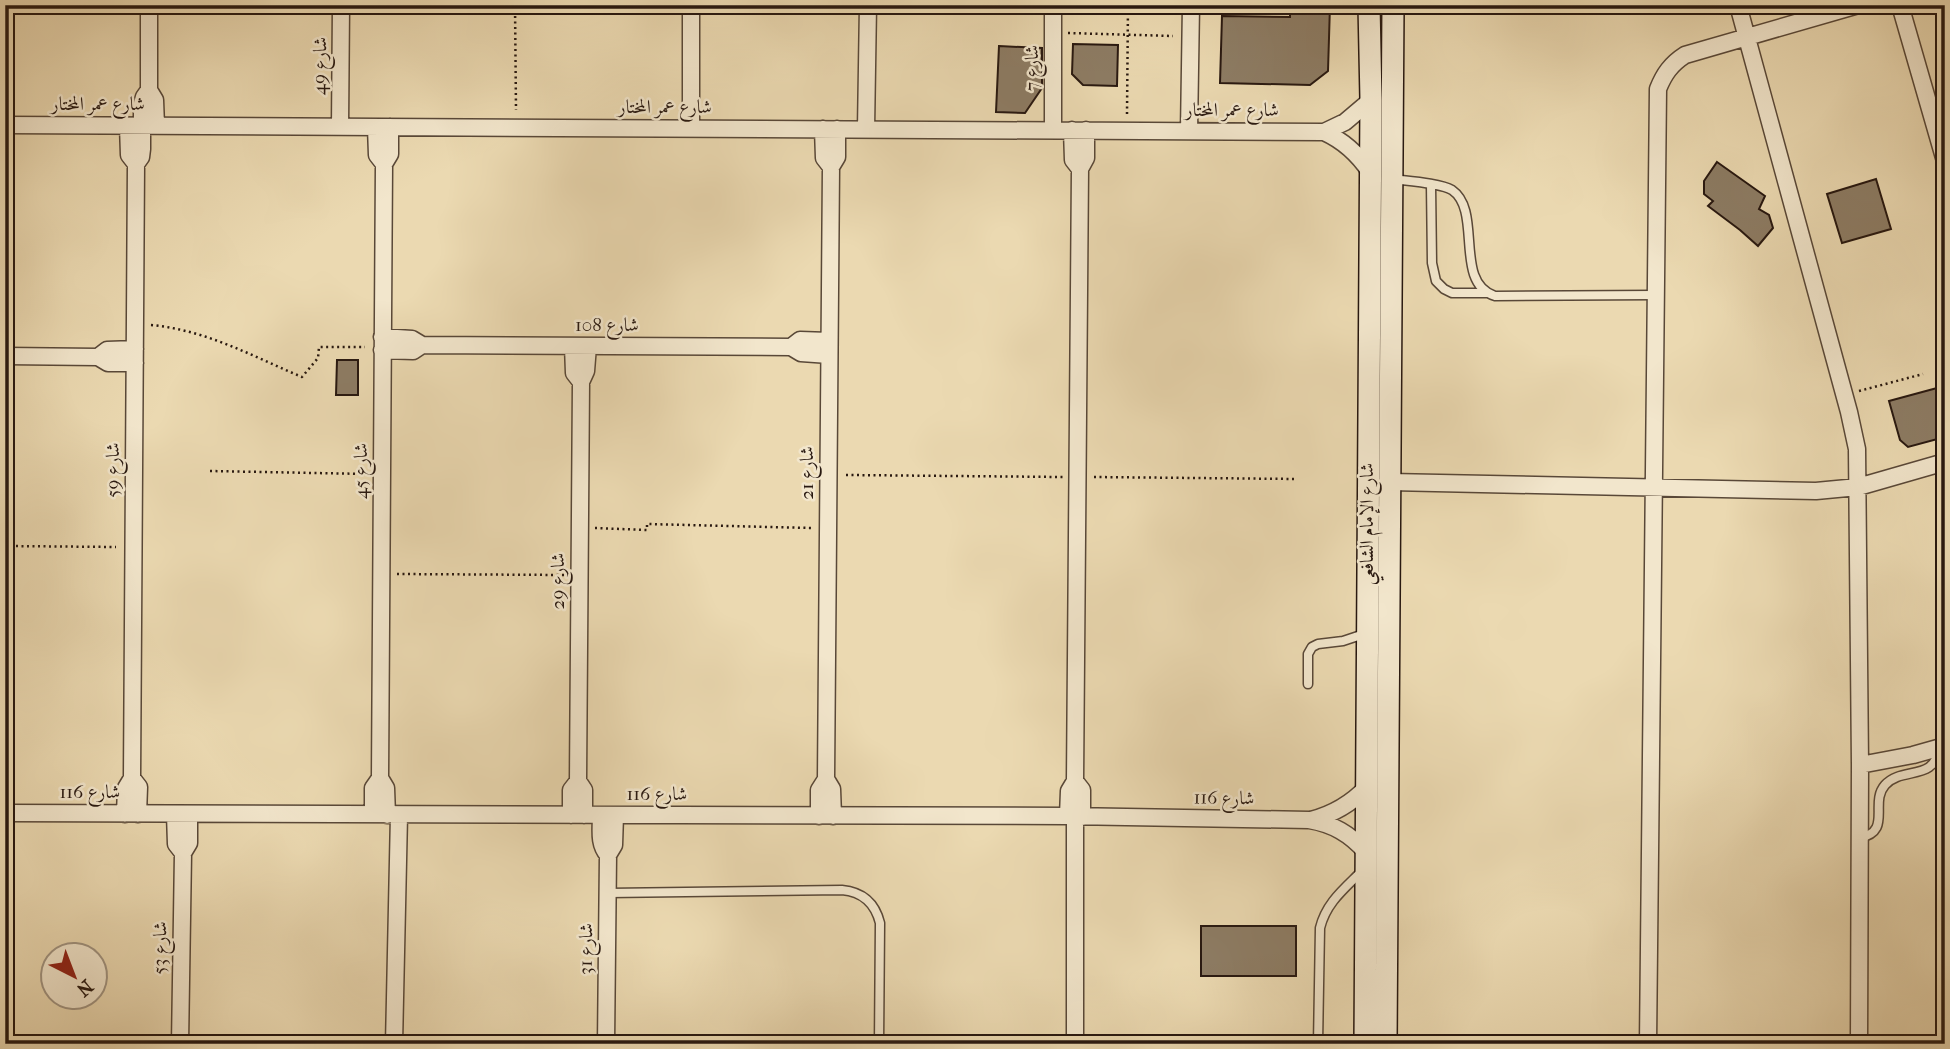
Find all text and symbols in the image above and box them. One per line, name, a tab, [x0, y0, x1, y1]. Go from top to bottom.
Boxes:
street label: شارع 49	[308, 37, 336, 95]
street label: شارع 7	[1021, 45, 1047, 91]
street label: شارع عمر المختار	[49, 93, 145, 119]
street label: شارع عمر المختار	[616, 96, 712, 122]
street label: شارع عمر المختار	[1183, 99, 1279, 125]
street label: شارع 108	[575, 314, 639, 340]
street label: شارع 59	[102, 442, 128, 498]
street label: شارع 45	[350, 443, 376, 499]
street label: شارع 21	[796, 446, 822, 500]
street label: شارع الإمام الشافعي	[1356, 463, 1384, 585]
street label: شارع 29	[547, 553, 573, 609]
street label: شارع 116	[60, 781, 120, 807]
street label: شارع 116	[627, 783, 687, 809]
street label: شارع 116	[1193, 786, 1255, 814]
street label: شارع 53	[149, 921, 175, 975]
street label: شارع 31	[575, 923, 601, 975]
north arrow	[38, 940, 108, 1010]
text: N	[72, 975, 97, 1001]

